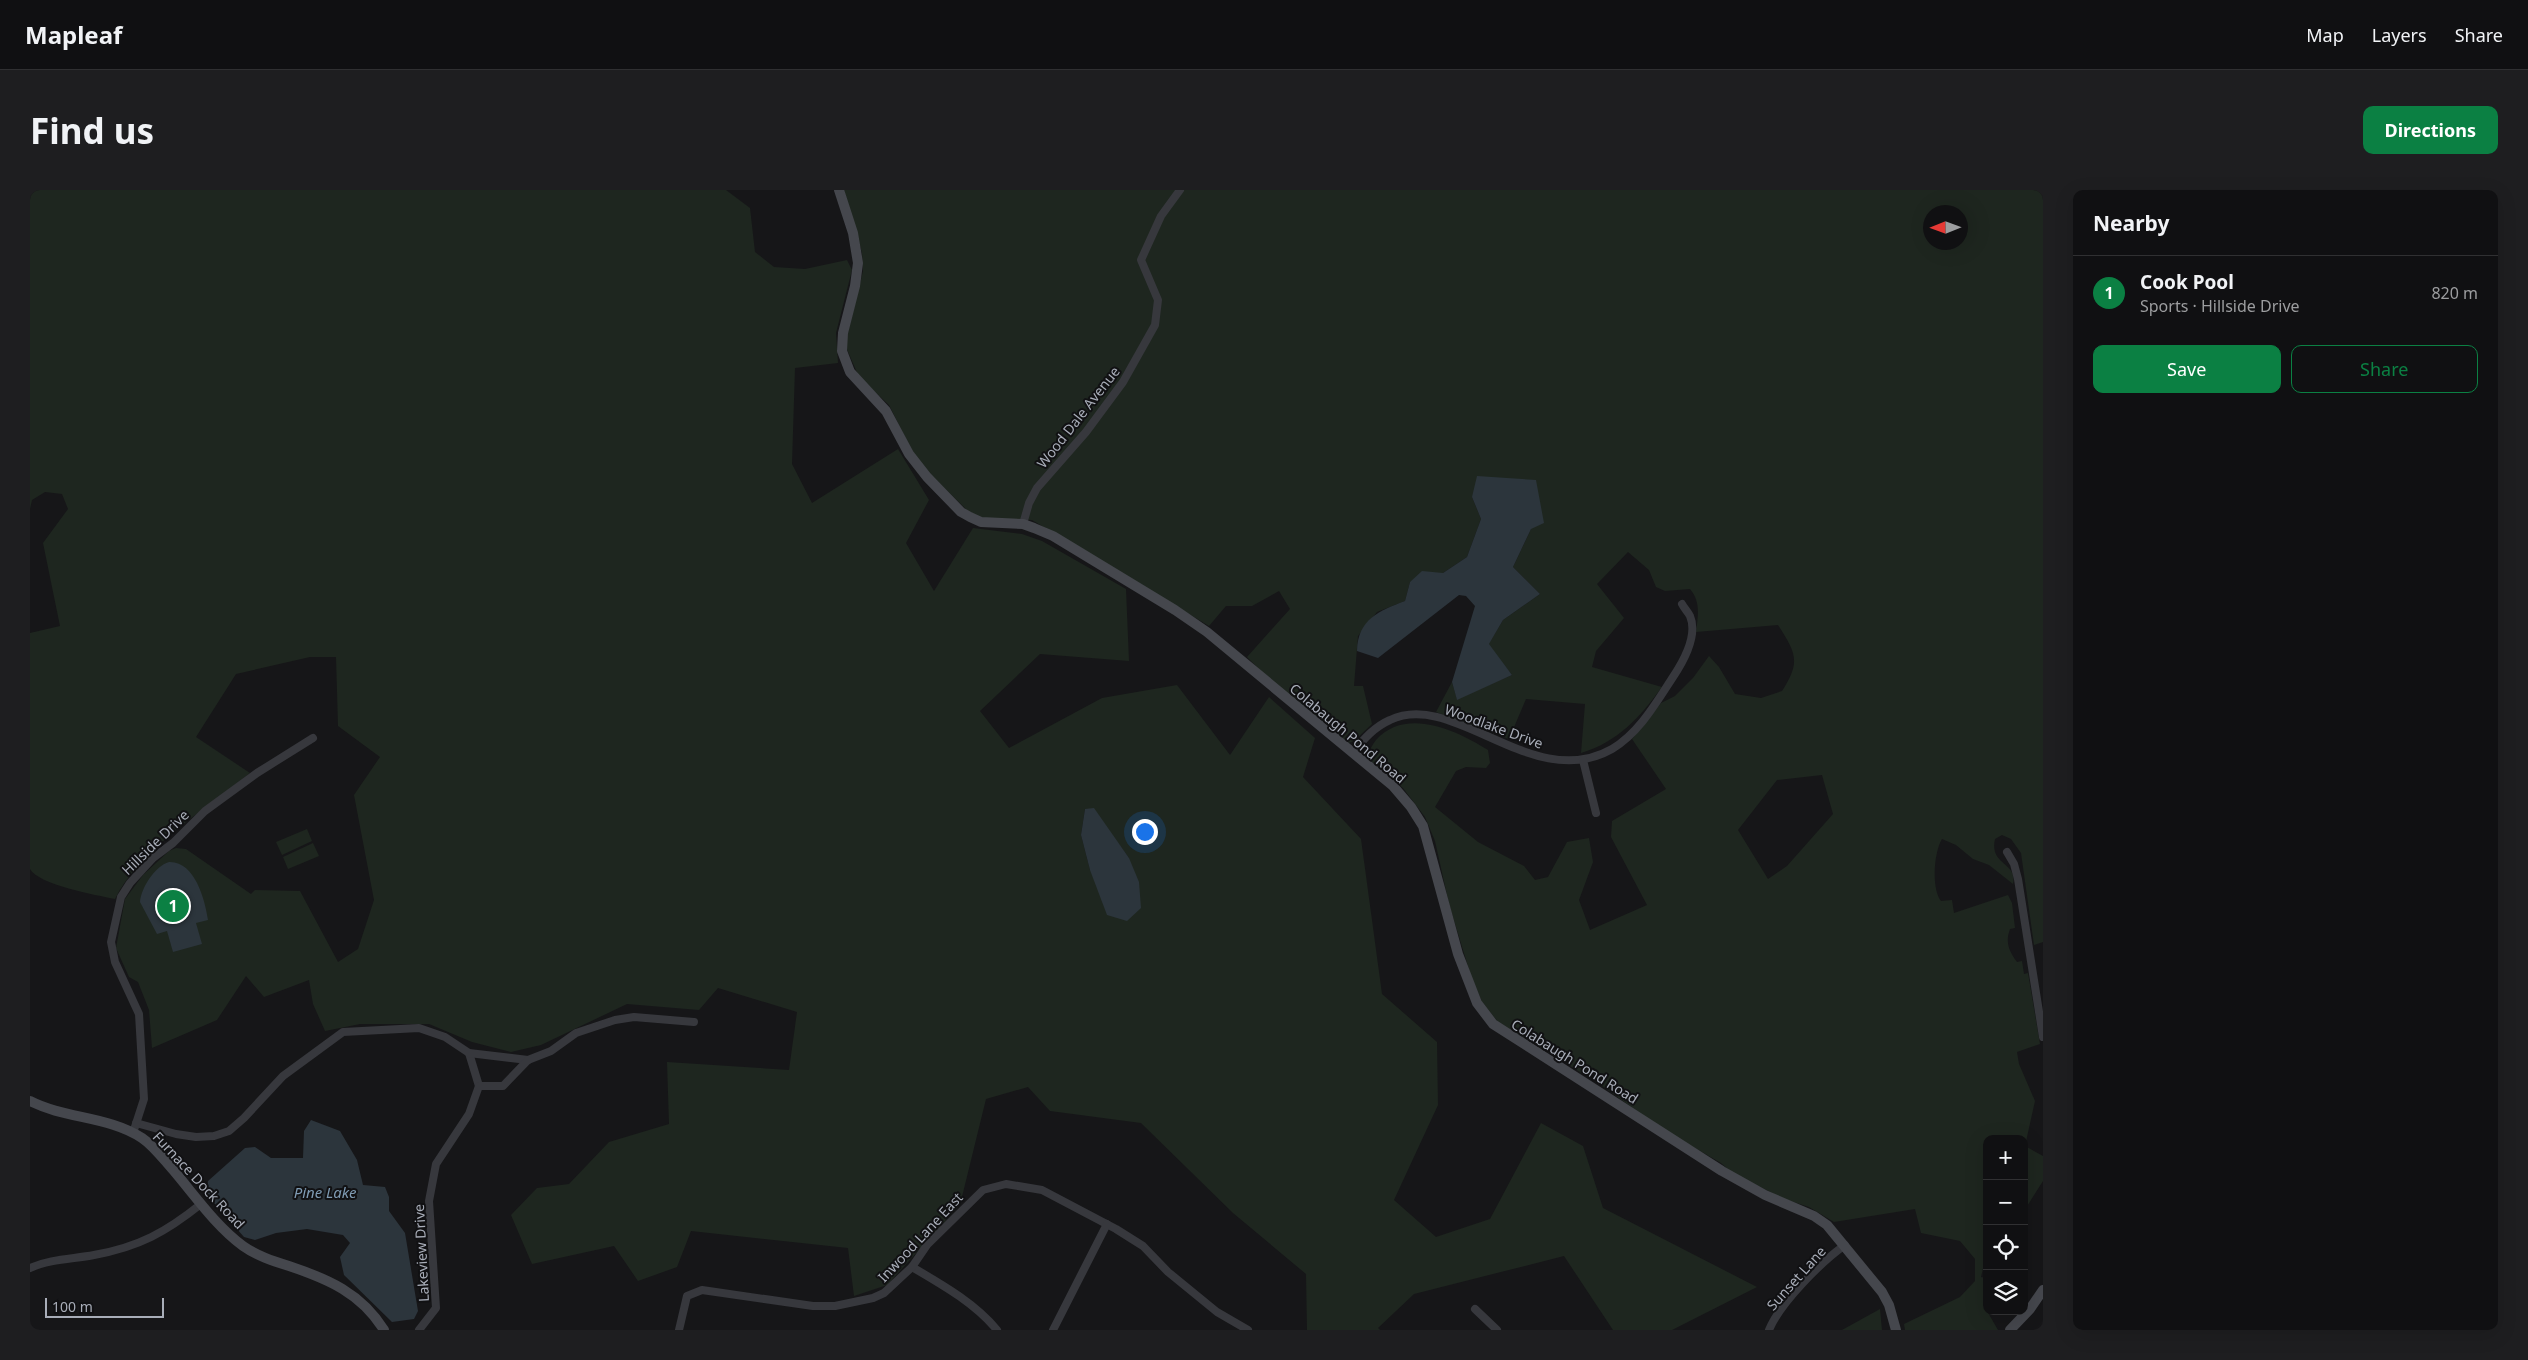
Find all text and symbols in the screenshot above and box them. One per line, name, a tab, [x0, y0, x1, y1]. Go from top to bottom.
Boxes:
text: Mapleaf	[25, 18, 122, 51]
text: Map	[2306, 23, 2344, 47]
text: Layers	[2372, 23, 2427, 47]
text: Share	[2455, 23, 2503, 47]
button: Directions	[2363, 106, 2498, 154]
text: Find us	[30, 107, 154, 154]
north arrow	[1923, 205, 1968, 250]
text: Nearby	[2093, 209, 2169, 237]
text: Cook Pool	[2140, 269, 2234, 295]
text: 1	[2104, 282, 2114, 304]
text: 820 m	[2431, 282, 2478, 304]
text: Sports · Hillside Drive	[2140, 295, 2300, 317]
button: Save	[2093, 345, 2281, 393]
button: Share	[2291, 345, 2478, 393]
street label: Wood Dale Avenue	[1032, 362, 1124, 472]
street label: Colabaugh Pond Road	[1286, 679, 1410, 787]
street label: Woodlake Drive	[1442, 699, 1546, 753]
street label: Hillside Drive	[117, 805, 193, 879]
your location	[1132, 819, 1158, 845]
pin: 1	[157, 887, 189, 925]
street label: Colabaugh Pond Road	[1508, 1014, 1642, 1108]
street label: Furnace Dock Road	[149, 1127, 249, 1233]
map controls	[1983, 1135, 2028, 1315]
button: +	[1983, 1135, 2028, 1180]
button: −	[1983, 1180, 2028, 1225]
water label: Pine Lake	[294, 1182, 357, 1202]
street label: Inwood Lane East	[873, 1188, 967, 1286]
street label: Lakeview Drive	[409, 1204, 433, 1302]
button: locate	[1983, 1225, 2028, 1270]
street label: Sunset Lane	[1762, 1242, 1830, 1314]
button: layers	[1983, 1270, 2028, 1315]
scale bar	[45, 1295, 164, 1318]
text: 100 m	[52, 1297, 93, 1316]

